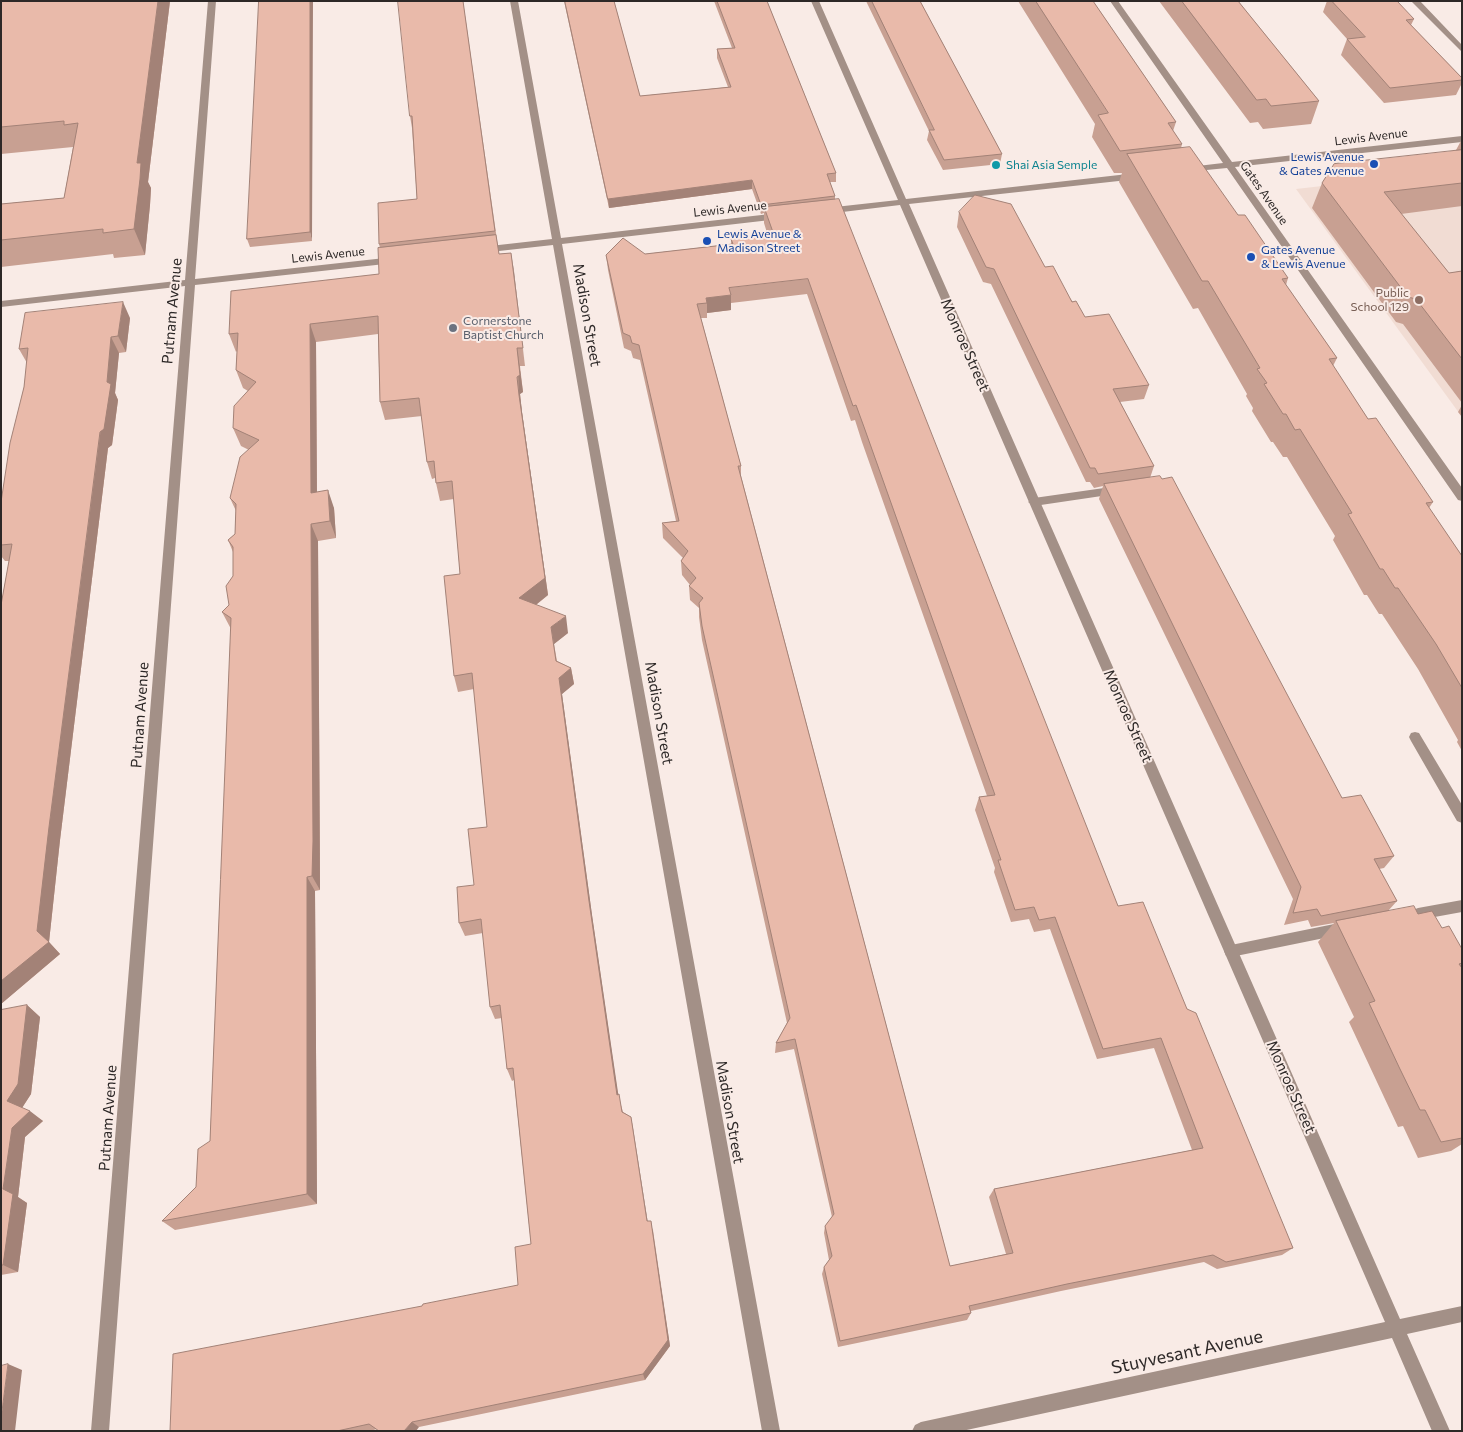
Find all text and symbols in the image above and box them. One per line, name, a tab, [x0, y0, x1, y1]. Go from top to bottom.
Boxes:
street label: Lewis Avenue	[1334, 125, 1408, 149]
place label: Lewis Avenue & Gates Avenue	[1279, 150, 1364, 178]
place label: Shai Asia Semple	[1006, 158, 1097, 172]
marker: Lewis Avenue & Gates Avenue	[1368, 158, 1380, 170]
marker: Shai Asia Semple	[990, 159, 1002, 171]
street label: Gates Avenue	[1237, 159, 1291, 227]
street label: Lewis Avenue	[693, 198, 767, 220]
place label: Lewis Avenue & Madison Street	[717, 227, 802, 255]
marker: Lewis Avenue & Madison Street	[701, 235, 713, 247]
place label: Gates Avenue & Lewis Avenue	[1261, 243, 1346, 271]
street label: Lewis Avenue	[291, 244, 365, 266]
marker: Gates Avenue & Lewis Avenue	[1245, 251, 1257, 263]
street label: Putnam Avenue	[158, 257, 186, 365]
street label: Madison Street	[569, 262, 605, 368]
place label: Public School 129	[1350, 286, 1409, 314]
marker: Public School 129	[1413, 294, 1425, 306]
street label: Monroe Street	[936, 296, 994, 394]
place label: Cornerstone Baptist Church	[463, 314, 544, 342]
marker: Cornerstone Baptist Church	[447, 322, 459, 334]
street label: Madison Street	[641, 660, 677, 766]
street label: Putnam Avenue	[127, 661, 153, 769]
street label: Monroe Street	[1099, 667, 1157, 765]
street label: Monroe Street	[1262, 1038, 1320, 1136]
street label: Madison Street	[712, 1059, 748, 1165]
street label: Putnam Avenue	[95, 1064, 121, 1172]
street label: Stuyvesant Avenue	[1109, 1325, 1265, 1379]

